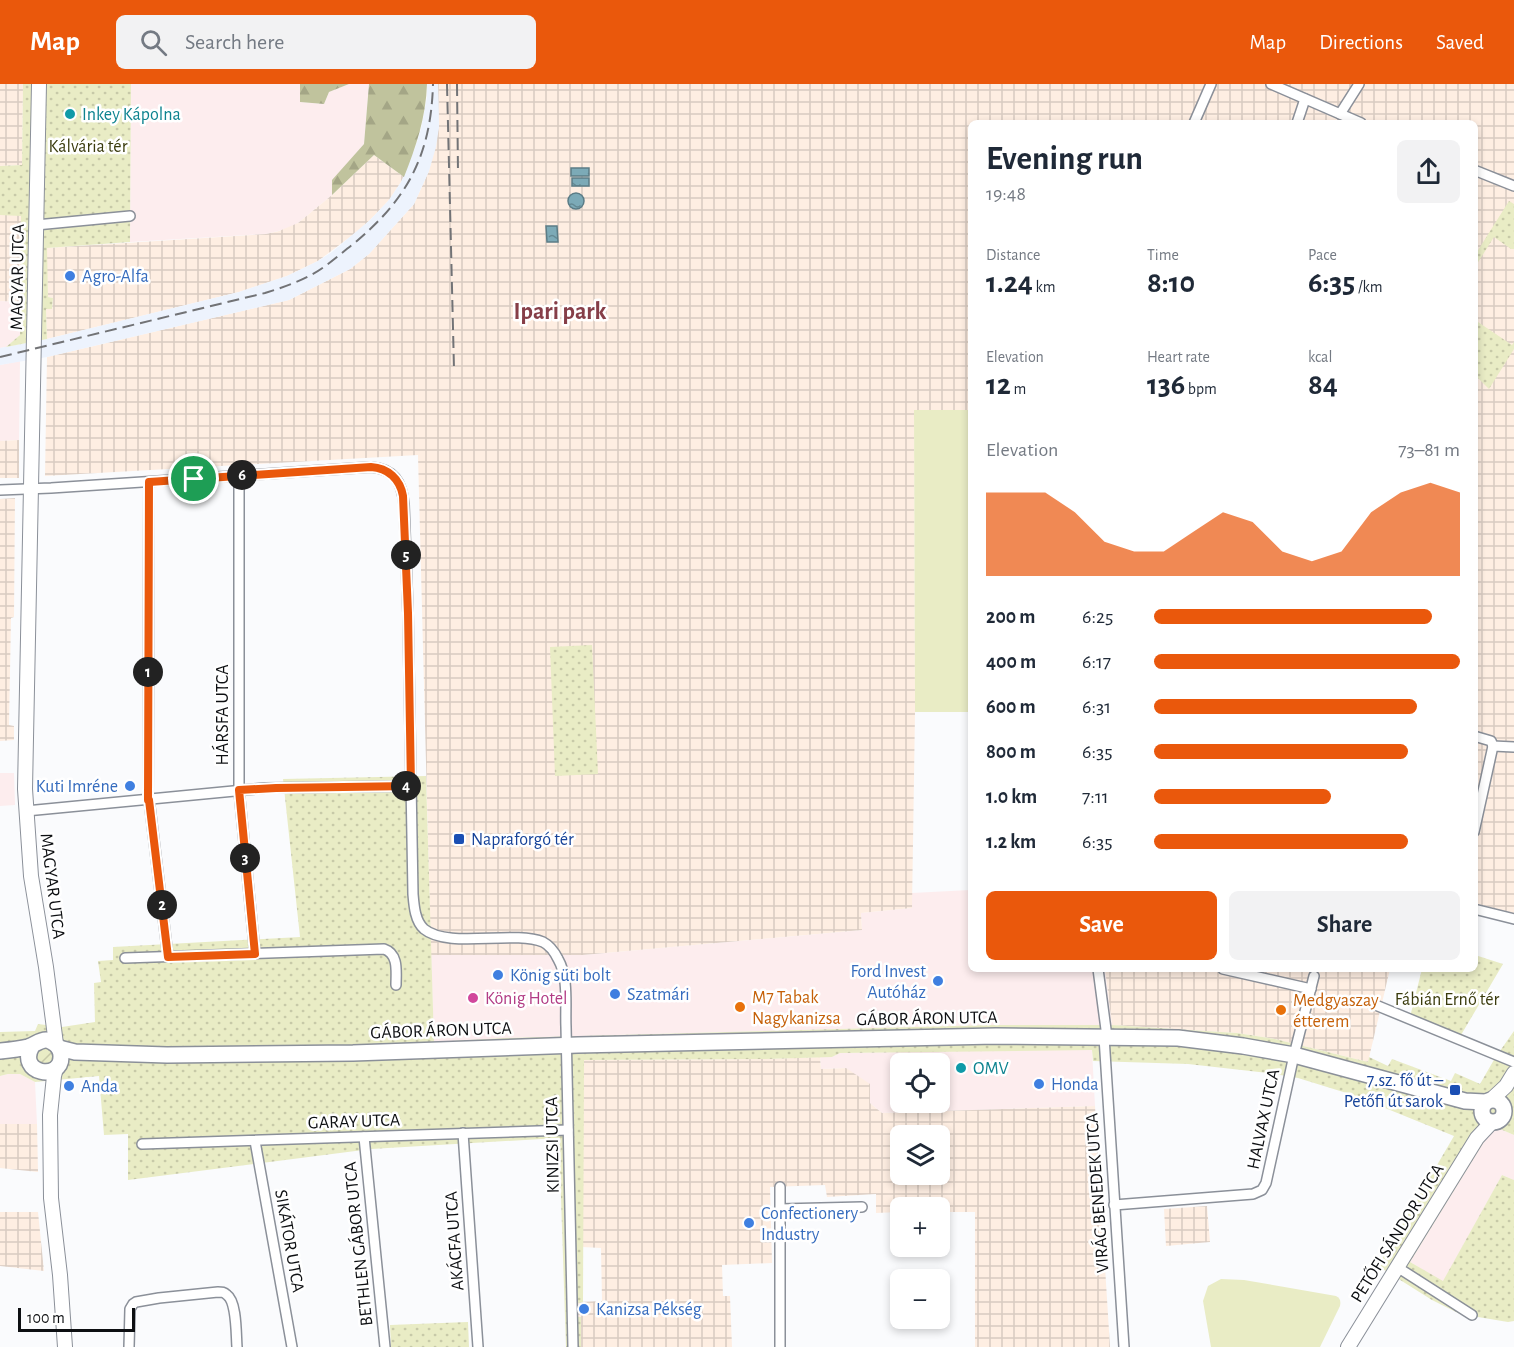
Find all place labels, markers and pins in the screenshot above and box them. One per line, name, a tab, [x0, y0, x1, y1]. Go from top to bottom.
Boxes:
place label: Inkey Kápolna	[82, 106, 181, 124]
marker: Inkey Kápolna	[63, 107, 77, 121]
place label: Agro-Alfa	[82, 268, 149, 286]
marker: Agro-Alfa	[63, 269, 77, 283]
pin	[168, 453, 219, 504]
pin: 6	[227, 460, 257, 490]
pin: 5	[391, 540, 421, 570]
pin: 1	[133, 657, 163, 687]
pin: 4	[391, 771, 421, 801]
place label: Kuti Imréne	[36, 778, 118, 796]
marker: Kuti Imréne	[123, 779, 137, 793]
place label: Napraforgó tér	[471, 831, 574, 849]
marker: Napraforgó tér	[452, 832, 466, 846]
pin: 3	[230, 843, 260, 873]
pin: 2	[147, 890, 177, 920]
place label: Ford Invest Autóház	[850, 963, 926, 1002]
place label: König süti bolt	[510, 967, 611, 985]
marker: König süti bolt	[491, 968, 505, 982]
marker: Ford Invest Autóház	[931, 974, 945, 988]
place label: Szatmári	[627, 986, 690, 1004]
marker: Szatmári	[608, 987, 622, 1001]
place label: M7 Tabak Nagykanizsa	[752, 989, 841, 1028]
place label: König Hotel	[485, 990, 568, 1008]
marker: König Hotel	[466, 991, 480, 1005]
place label: Medgyaszay étterem	[1293, 992, 1379, 1031]
marker: M7 Tabak Nagykanizsa	[733, 1000, 747, 1014]
marker: Medgyaszay étterem	[1274, 1003, 1288, 1017]
place label: OMV	[973, 1060, 1009, 1078]
marker: OMV	[954, 1061, 968, 1075]
place label: 7.sz. fő út – Petőfi út sarok	[1344, 1072, 1444, 1111]
place label: Honda	[1051, 1076, 1099, 1094]
marker: Honda	[1032, 1077, 1046, 1091]
place label: Anda	[81, 1078, 118, 1096]
marker: Anda	[62, 1079, 76, 1093]
marker: 7.sz. fő út – Petőfi út sarok	[1448, 1083, 1462, 1097]
place label: Confectionery Industry	[761, 1205, 858, 1244]
marker: Confectionery Industry	[742, 1216, 756, 1230]
place label: Kanizsa Pékség	[596, 1301, 702, 1319]
marker: Kanizsa Pékség	[577, 1302, 591, 1316]

